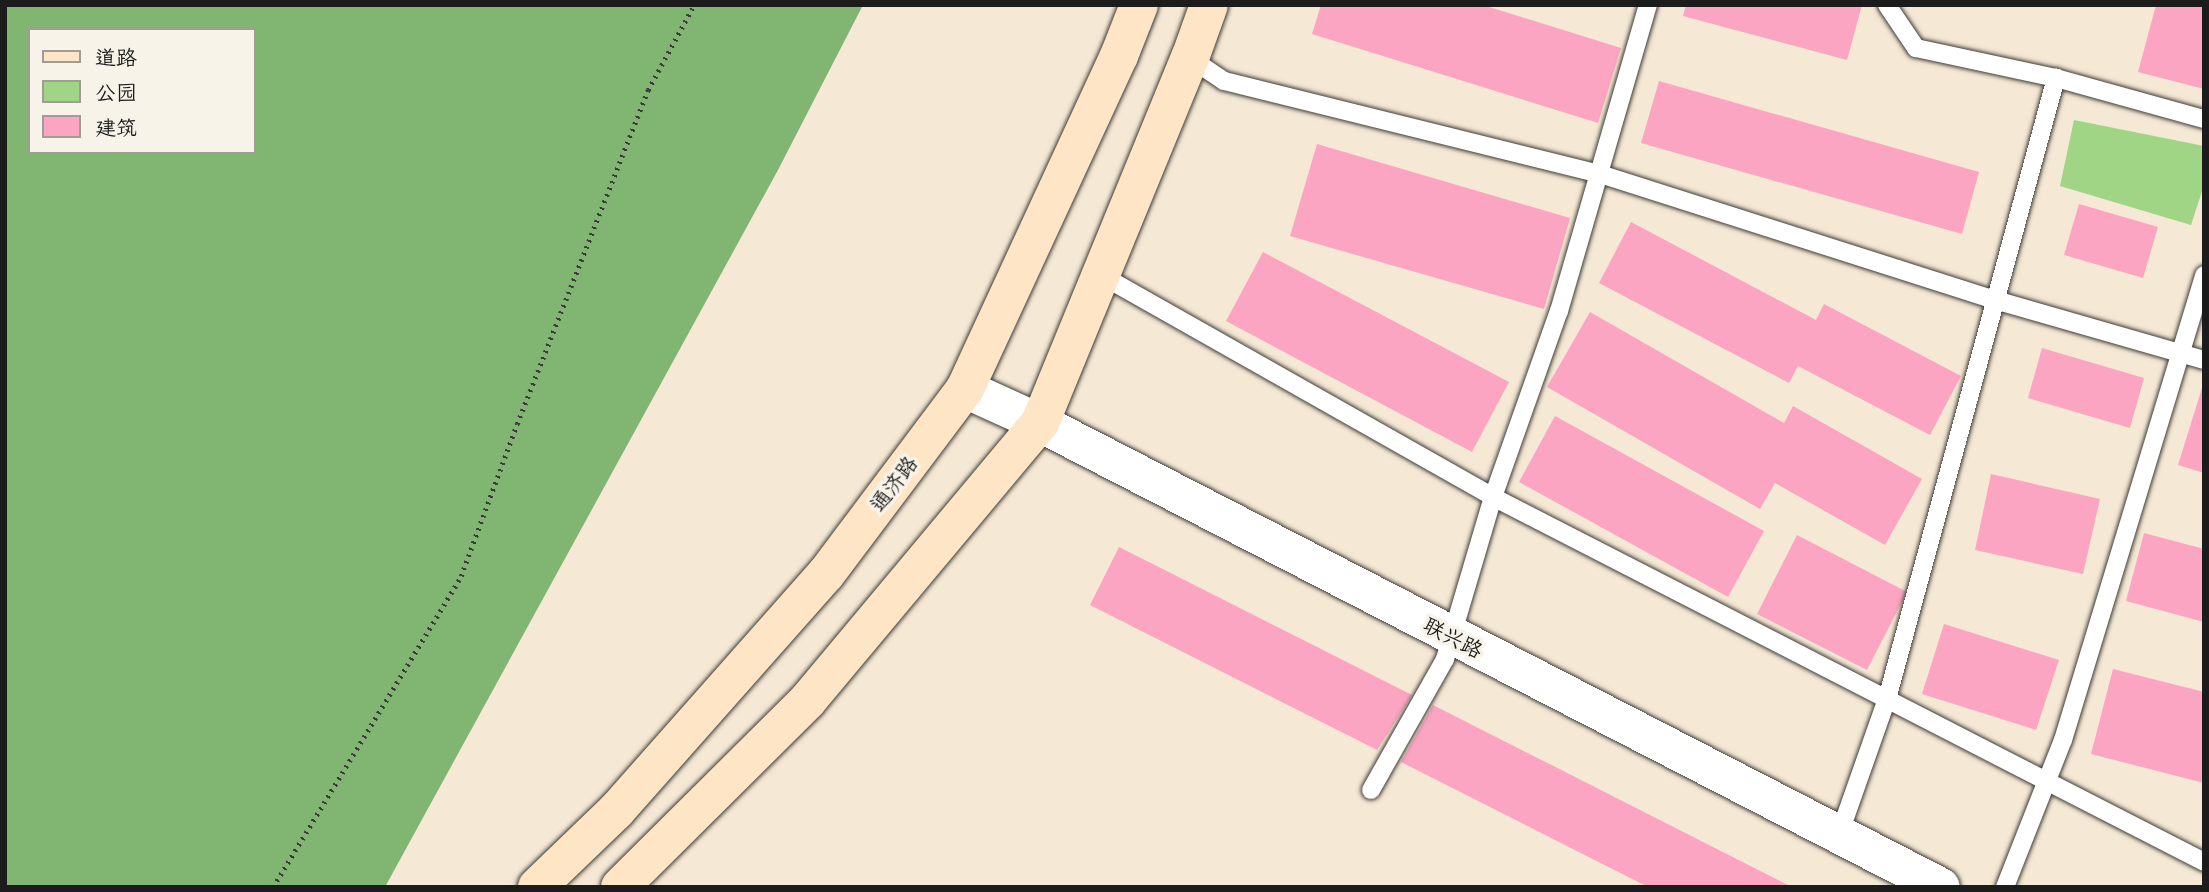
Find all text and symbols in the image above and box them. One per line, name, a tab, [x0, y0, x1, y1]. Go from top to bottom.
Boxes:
legend	[28, 28, 256, 154]
text: 道路	[95, 44, 137, 71]
text: 公园	[95, 79, 137, 106]
text: 建筑	[95, 114, 137, 141]
street label: 通济路	[865, 451, 923, 517]
street label: 联兴路	[1419, 612, 1487, 664]

